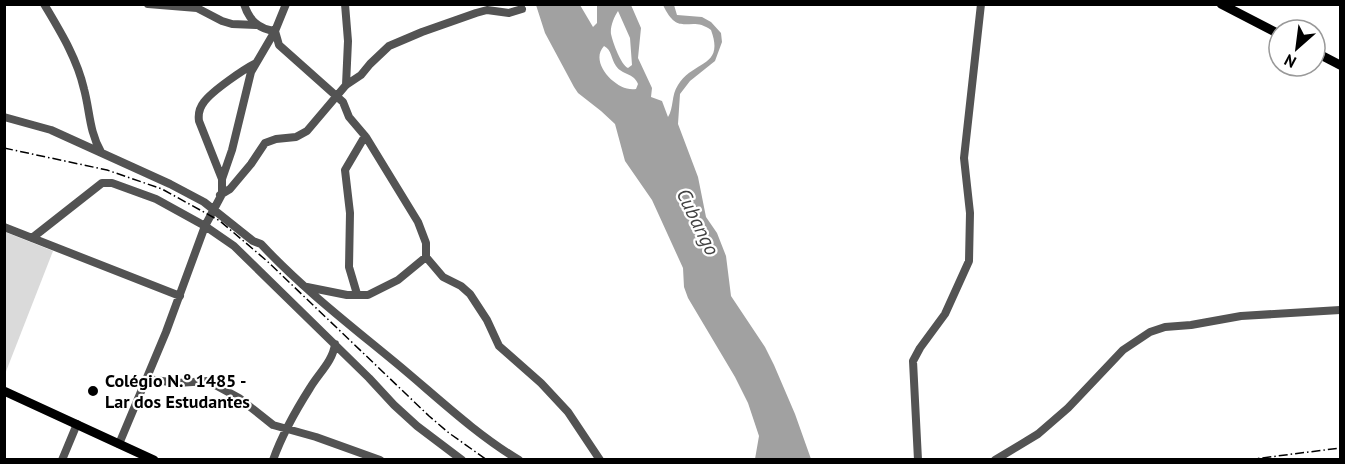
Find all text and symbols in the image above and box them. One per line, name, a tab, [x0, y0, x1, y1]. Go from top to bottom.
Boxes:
north arrow	[1267, 18, 1327, 78]
text: N	[1281, 50, 1299, 73]
water label: Cubango	[671, 184, 725, 260]
place label: Colégio N.º 1485 - Lar dos Estudantes	[105, 369, 250, 413]
marker: Colégio N.º 1485 - Lar dos Estudantes	[86, 384, 100, 398]

